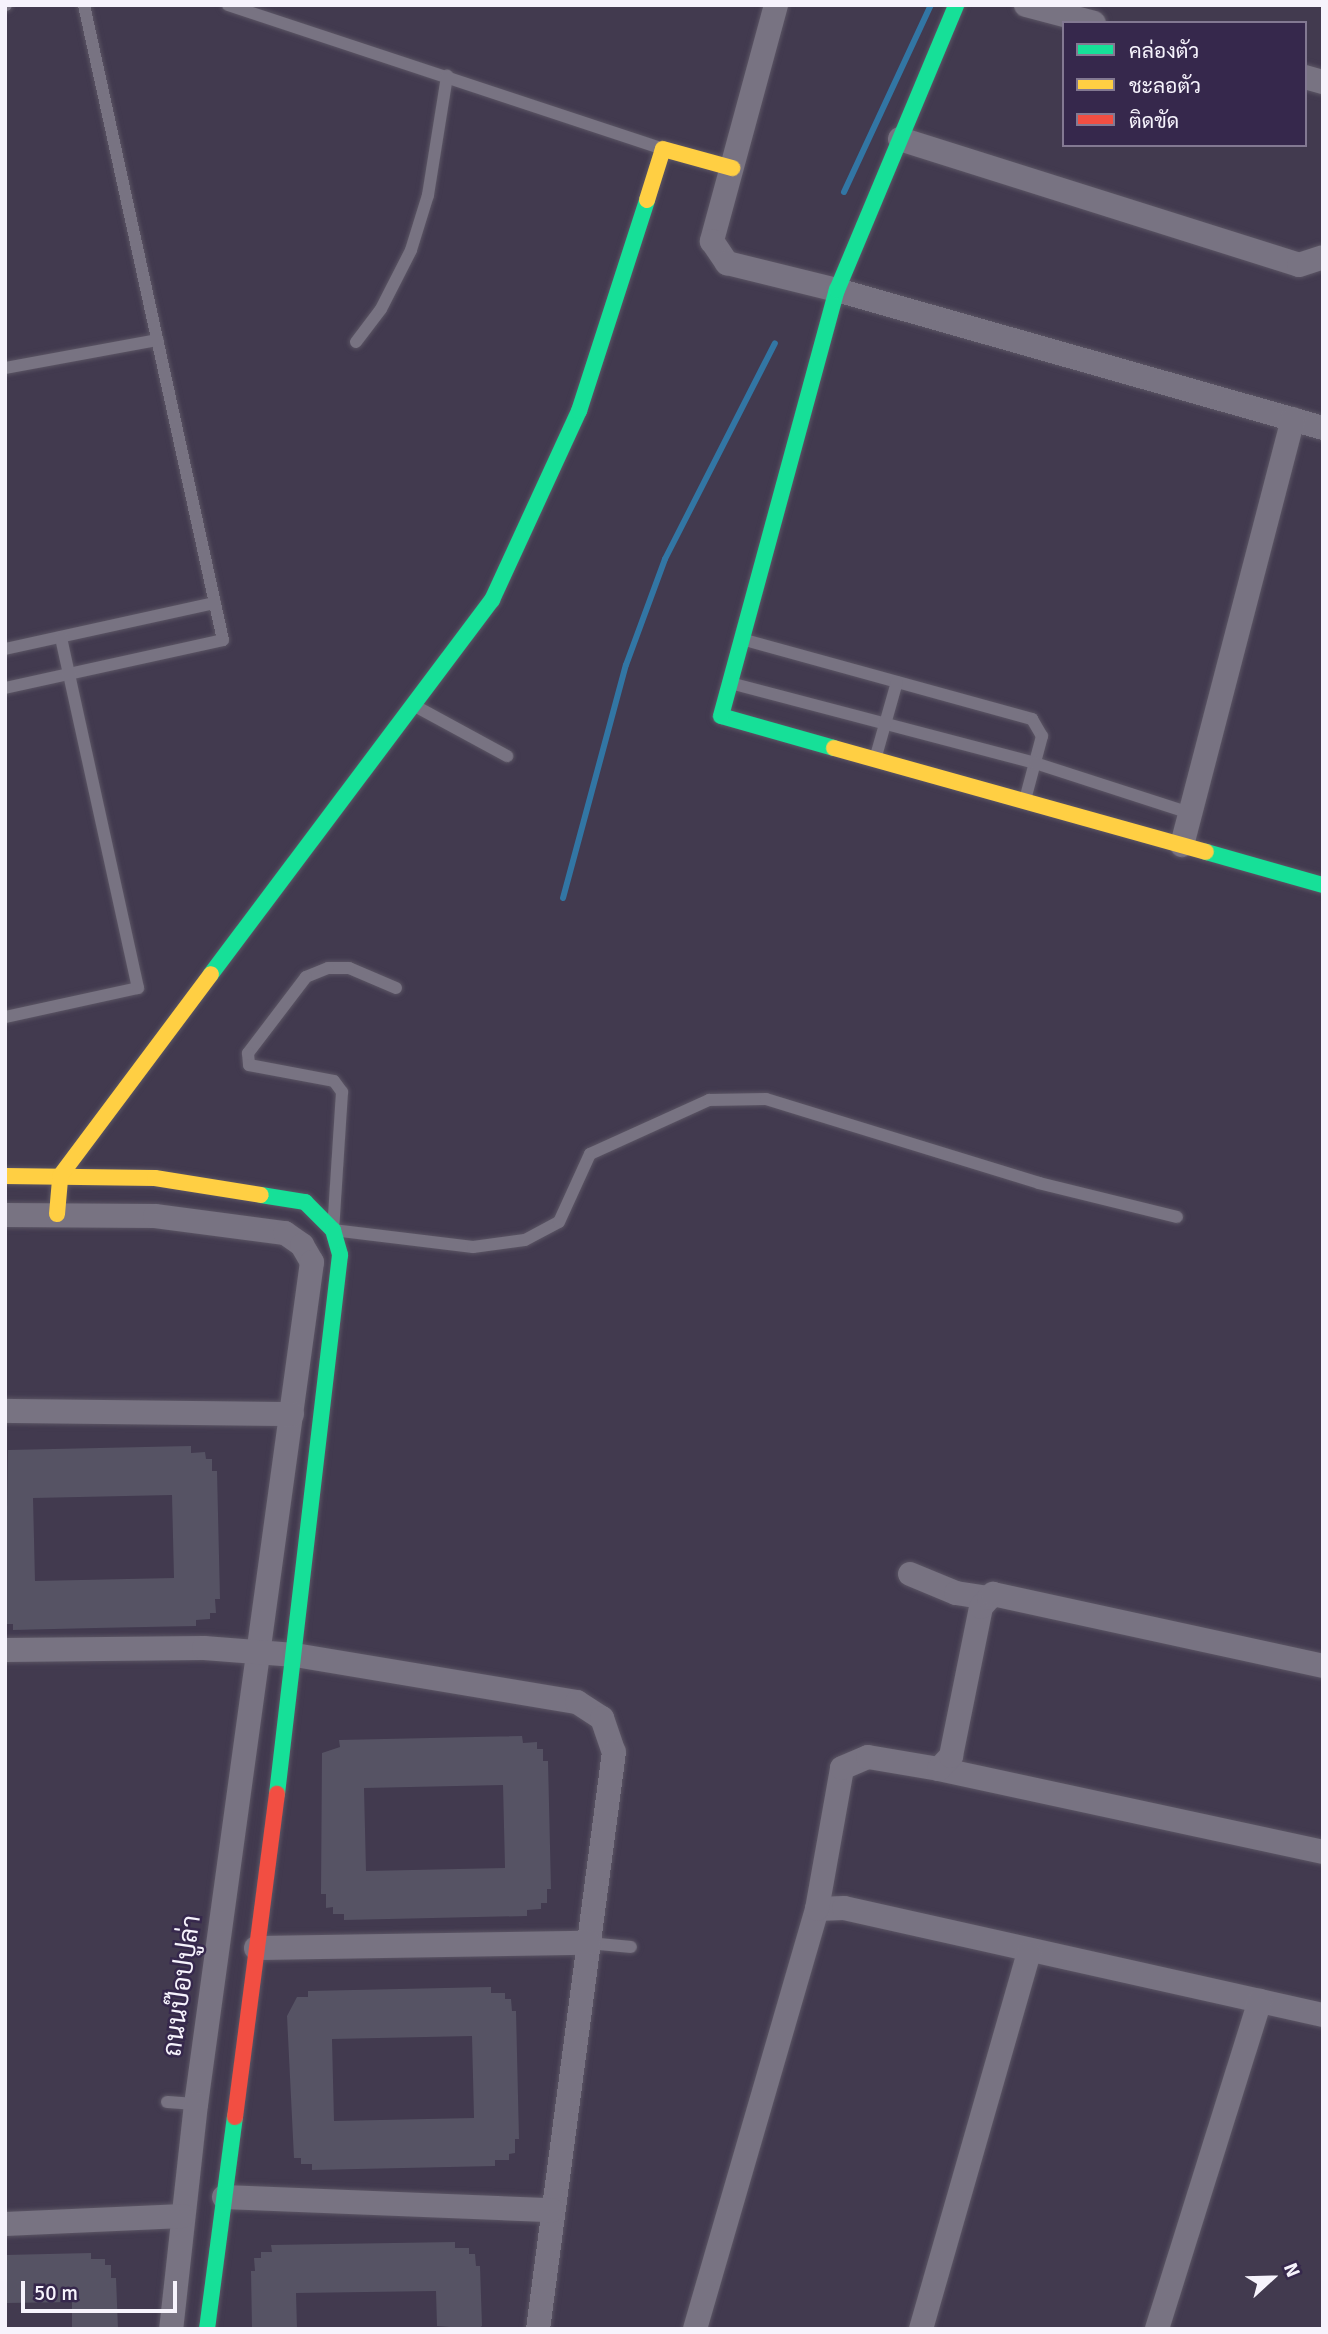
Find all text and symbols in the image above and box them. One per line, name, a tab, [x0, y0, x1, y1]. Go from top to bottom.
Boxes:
legend	[1062, 21, 1307, 147]
text: คล่องตัว	[1129, 38, 1199, 64]
text: ชะลอตัว	[1129, 73, 1201, 99]
text: ติดขัด	[1129, 108, 1179, 134]
street label: ถนนป๊อปปูล่า	[158, 1913, 208, 2059]
north arrow	[1237, 2243, 1307, 2313]
text: N	[1278, 2260, 1305, 2281]
scale bar	[24, 2268, 180, 2312]
text: 50 m	[34, 2280, 78, 2306]

